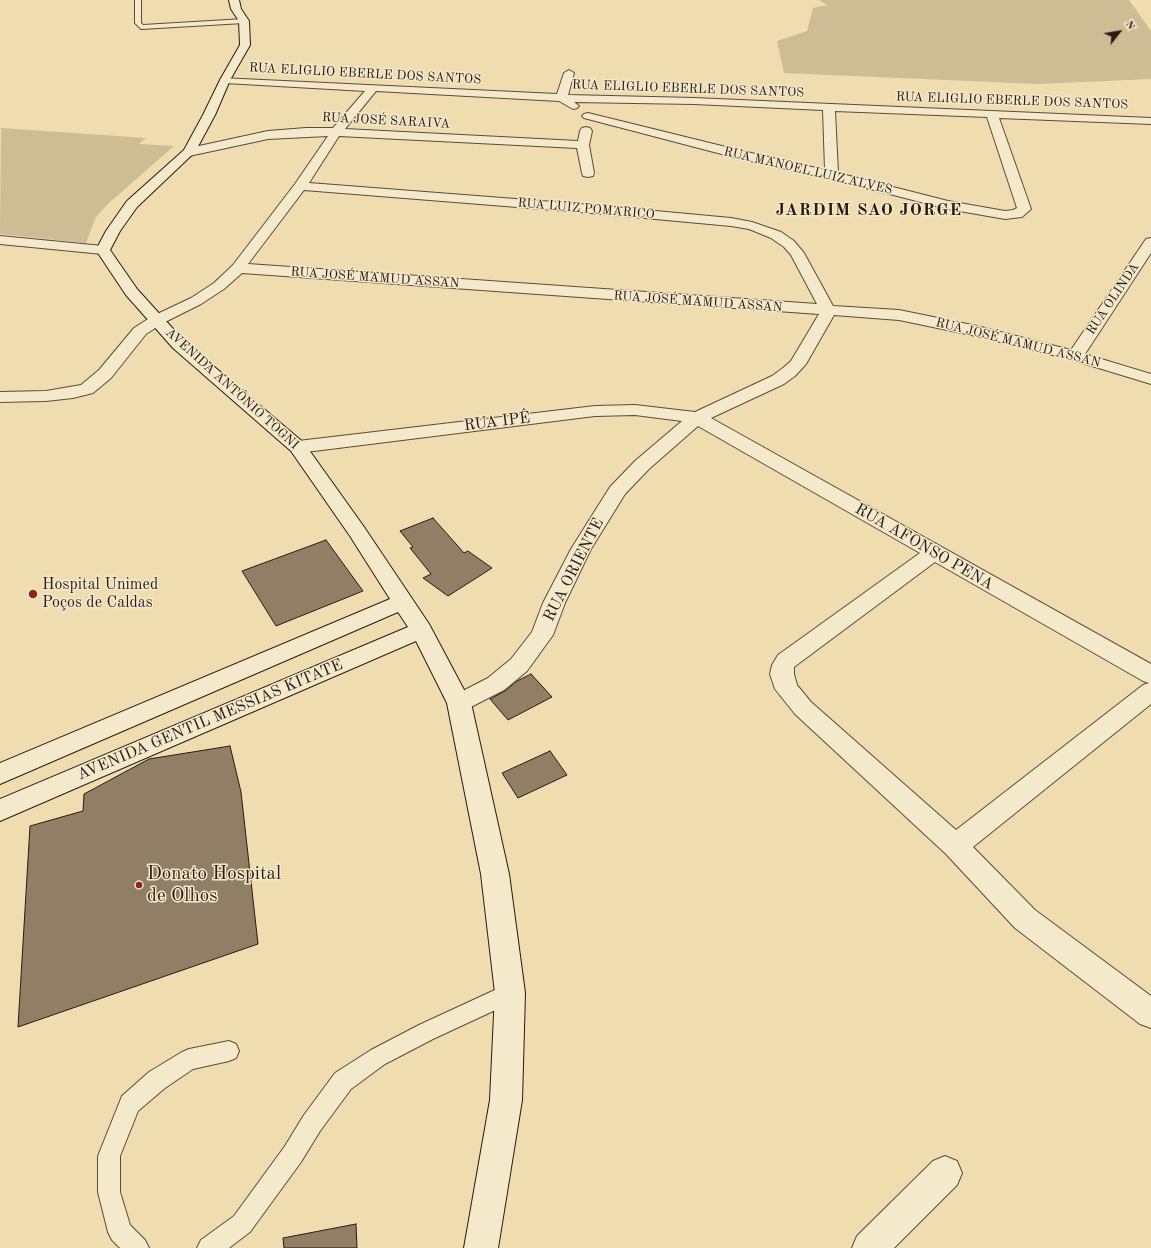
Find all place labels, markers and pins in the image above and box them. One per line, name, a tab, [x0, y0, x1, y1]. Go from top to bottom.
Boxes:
place label: Hospital Unimed Poços de Caldas	[42, 575, 158, 613]
marker: Hospital Unimed Poços de Caldas	[27, 588, 39, 600]
place label: Donato Hospital de Olhos	[147, 863, 281, 907]
marker: Donato Hospital de Olhos	[134, 880, 144, 890]

